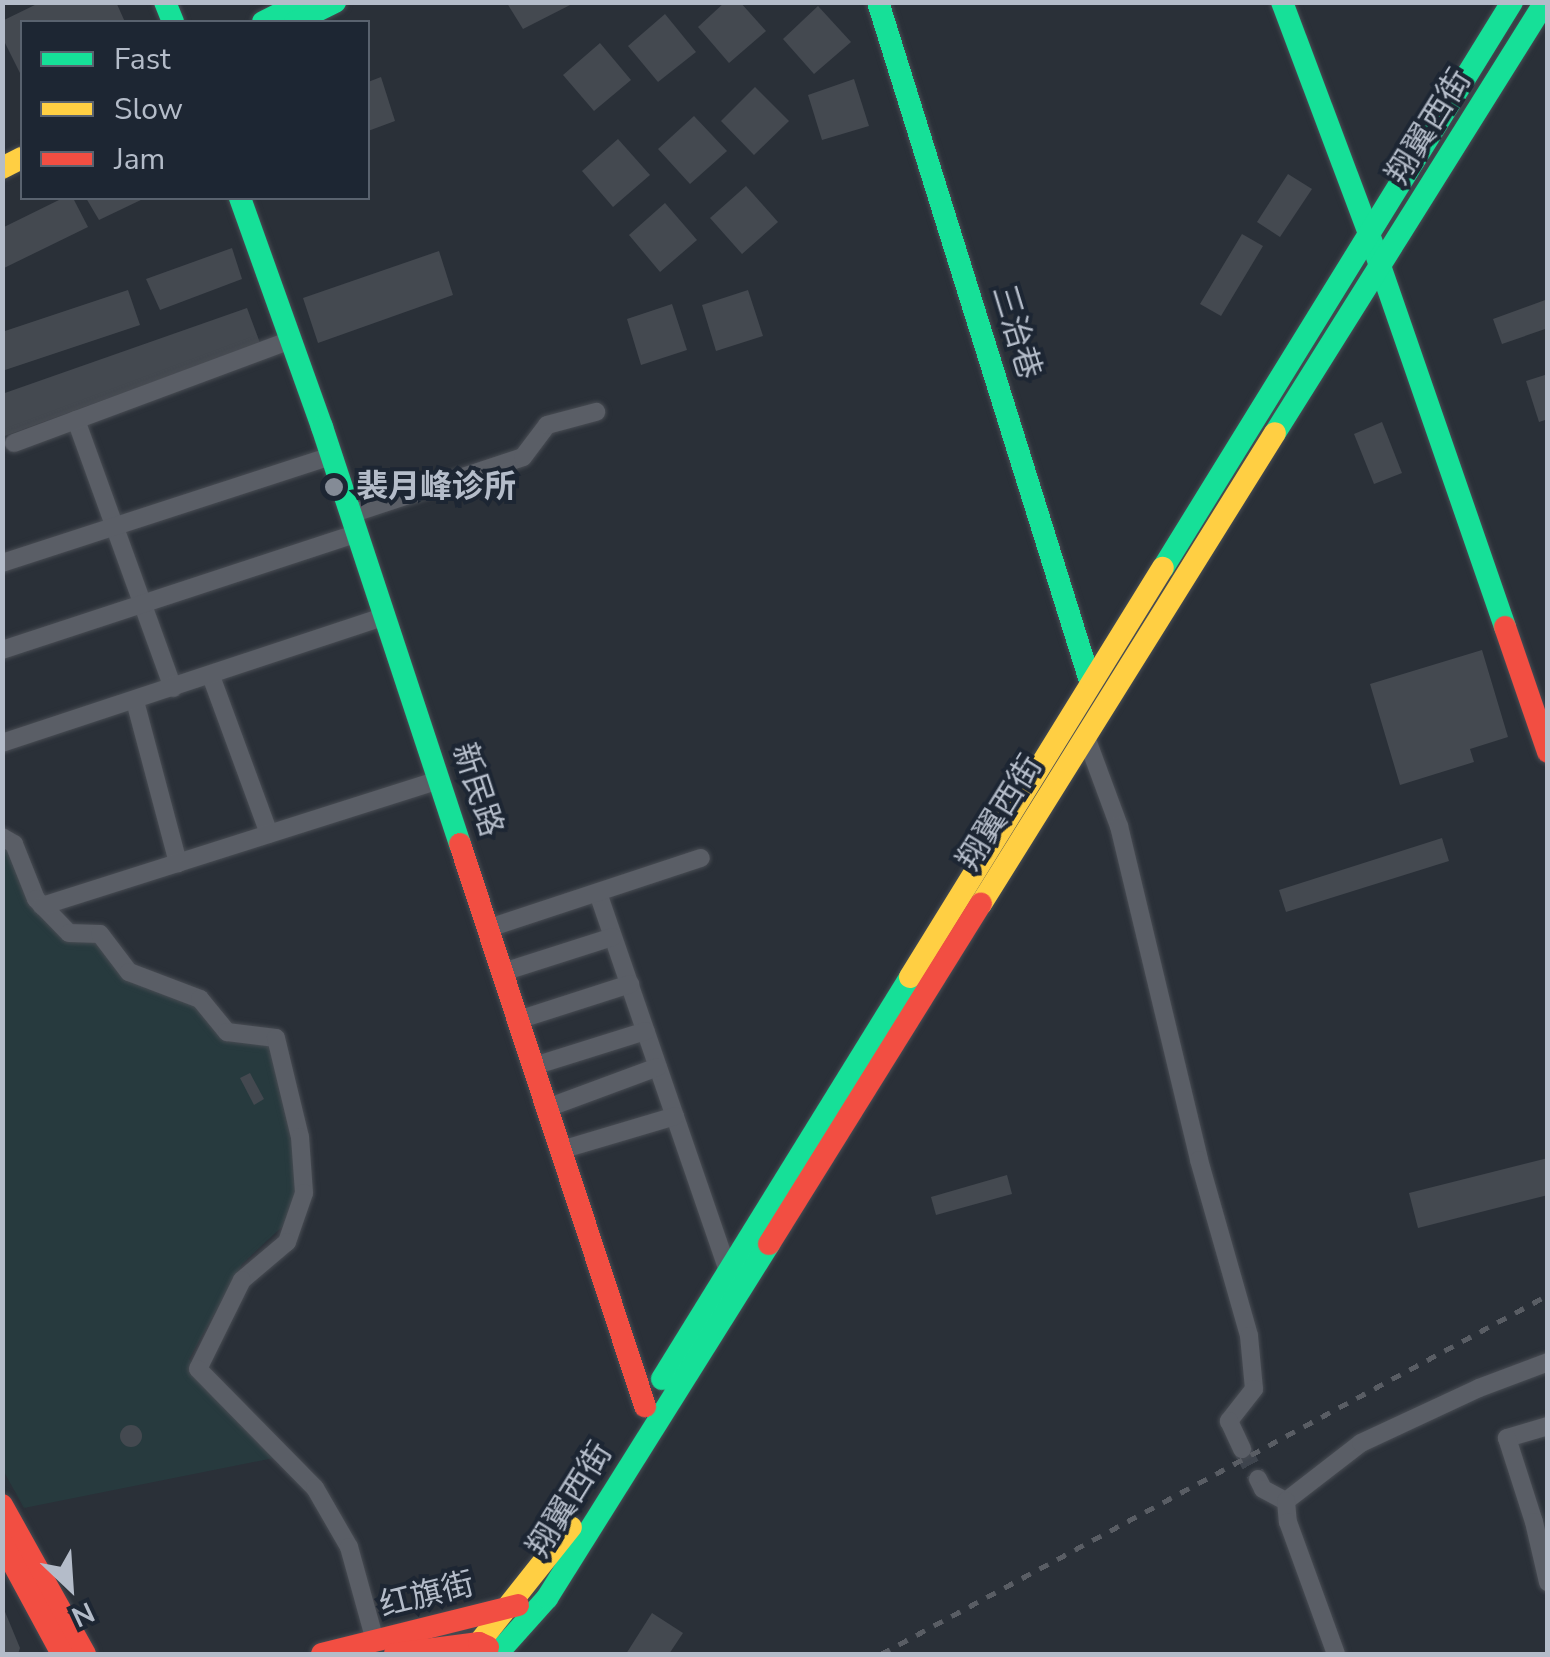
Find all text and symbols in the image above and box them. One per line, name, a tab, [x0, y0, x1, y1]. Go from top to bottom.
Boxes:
legend	[20, 20, 370, 200]
text: Fast	[114, 39, 171, 80]
street label: 翔翼西街	[1379, 63, 1479, 191]
text: Slow	[114, 89, 183, 130]
text: Jam	[114, 139, 165, 180]
street label: 三治巷	[984, 280, 1048, 384]
place label: 裴月峰诊所	[356, 468, 516, 506]
marker: 裴月峰诊所	[321, 474, 347, 500]
street label: 新民路	[444, 738, 510, 842]
street label: 翔翼西街	[950, 749, 1050, 877]
street label: 翔翼西街	[520, 1436, 620, 1564]
north arrow	[20, 1537, 120, 1637]
street label: 红旗街	[376, 1565, 478, 1625]
text: N	[65, 1593, 100, 1636]

